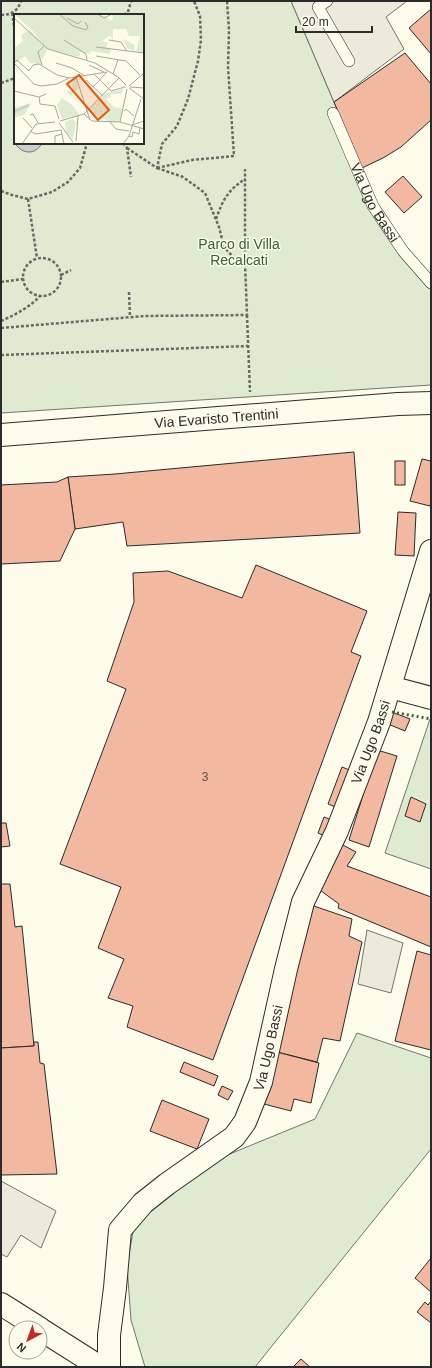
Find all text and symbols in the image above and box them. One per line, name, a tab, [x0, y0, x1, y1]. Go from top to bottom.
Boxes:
scale bar	[296, 8, 372, 34]
inset map	[14, 14, 144, 144]
text: 20 m	[302, 15, 329, 29]
street label: Via Ugo Bassi	[347, 160, 403, 245]
park label: Parco di Villa Recalcati	[198, 236, 280, 268]
street label: Via Evaristo Trentini	[154, 405, 279, 431]
street label: Via Ugo Bassi	[348, 698, 393, 786]
house number: 3	[202, 770, 209, 784]
street label: Via Ugo Bassi	[250, 1003, 286, 1093]
north arrow	[8, 1320, 48, 1360]
text: N	[14, 1340, 28, 1355]

